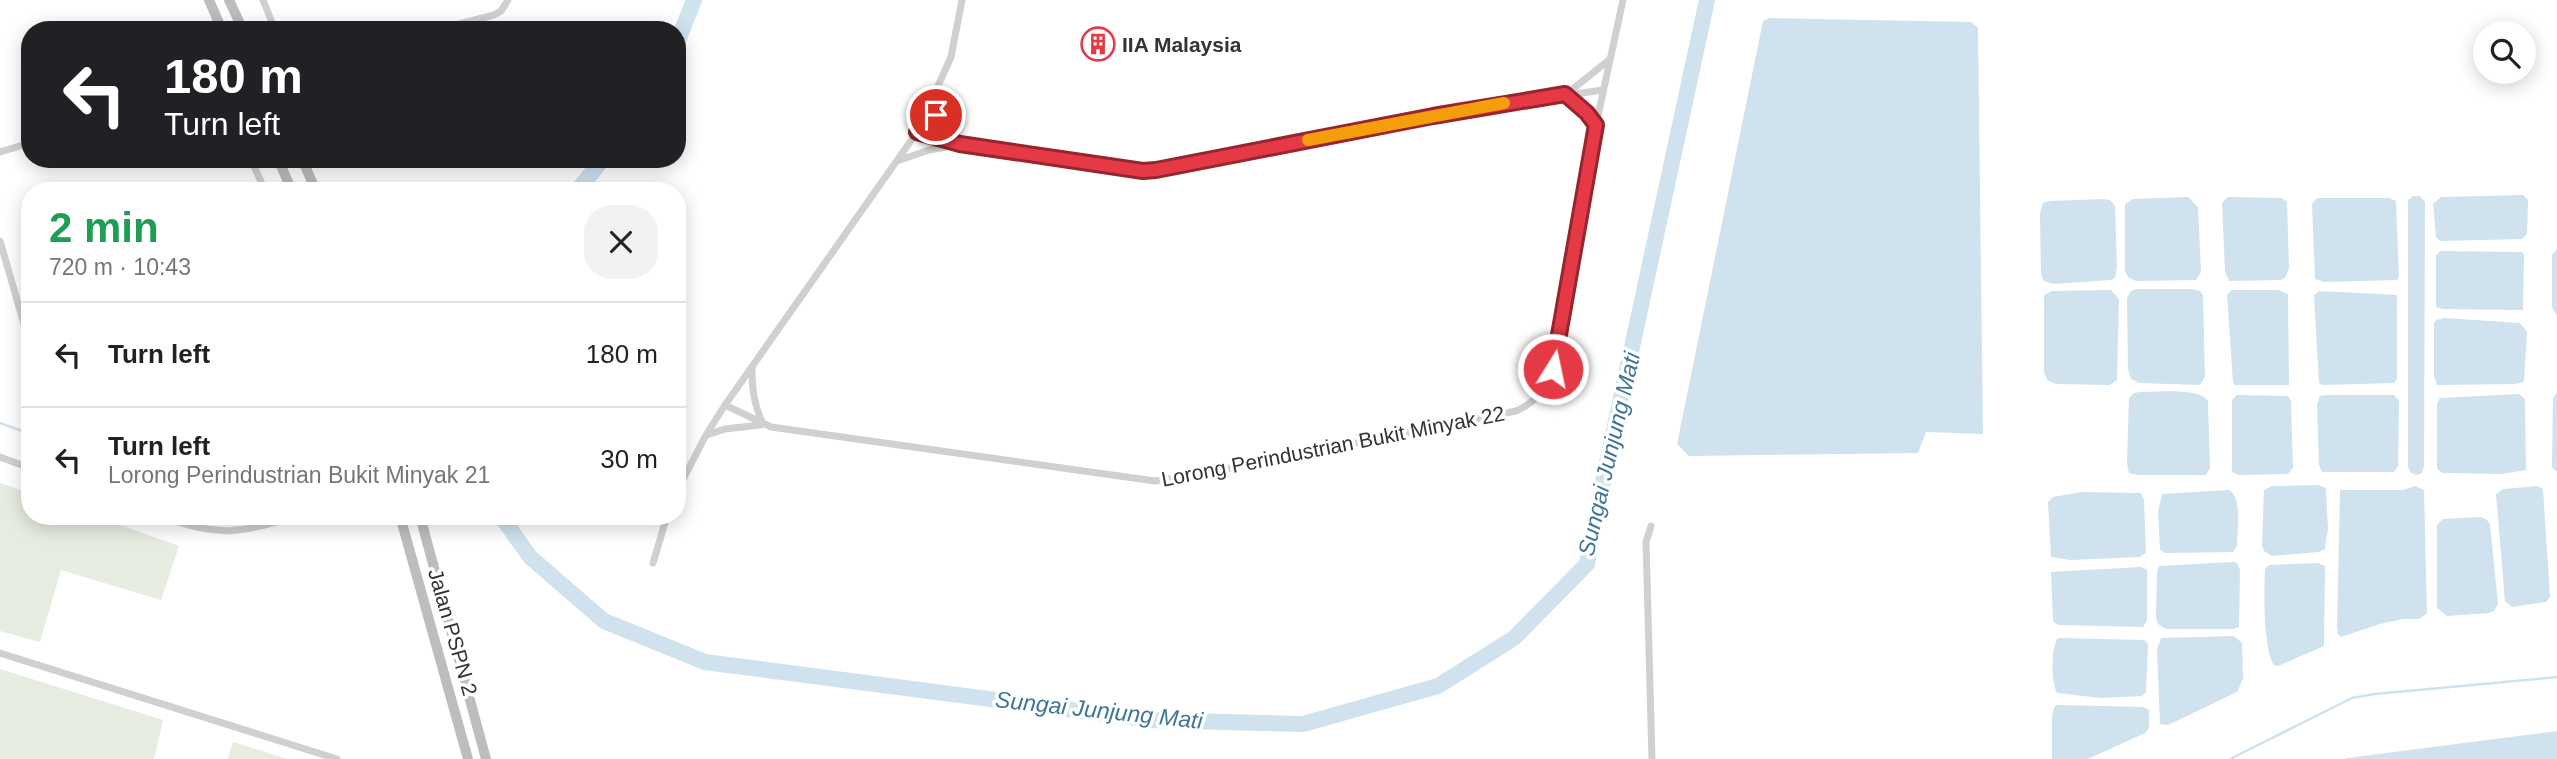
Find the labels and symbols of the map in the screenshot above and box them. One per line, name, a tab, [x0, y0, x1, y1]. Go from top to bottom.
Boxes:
building icon: IIA Malaysia	[1079, 25, 1117, 63]
place label: IIA Malaysia	[1122, 33, 1242, 56]
pin	[906, 85, 966, 145]
position arrow	[1516, 332, 1590, 406]
water label: Sungai Junjung Mati	[1573, 349, 1645, 558]
street label: Lorong Perindustrian Bukit Minyak 22	[1159, 401, 1507, 491]
street label: Jalan PSPN 2	[424, 566, 482, 698]
water label: Sungai Junjung Mati	[994, 686, 1205, 734]

